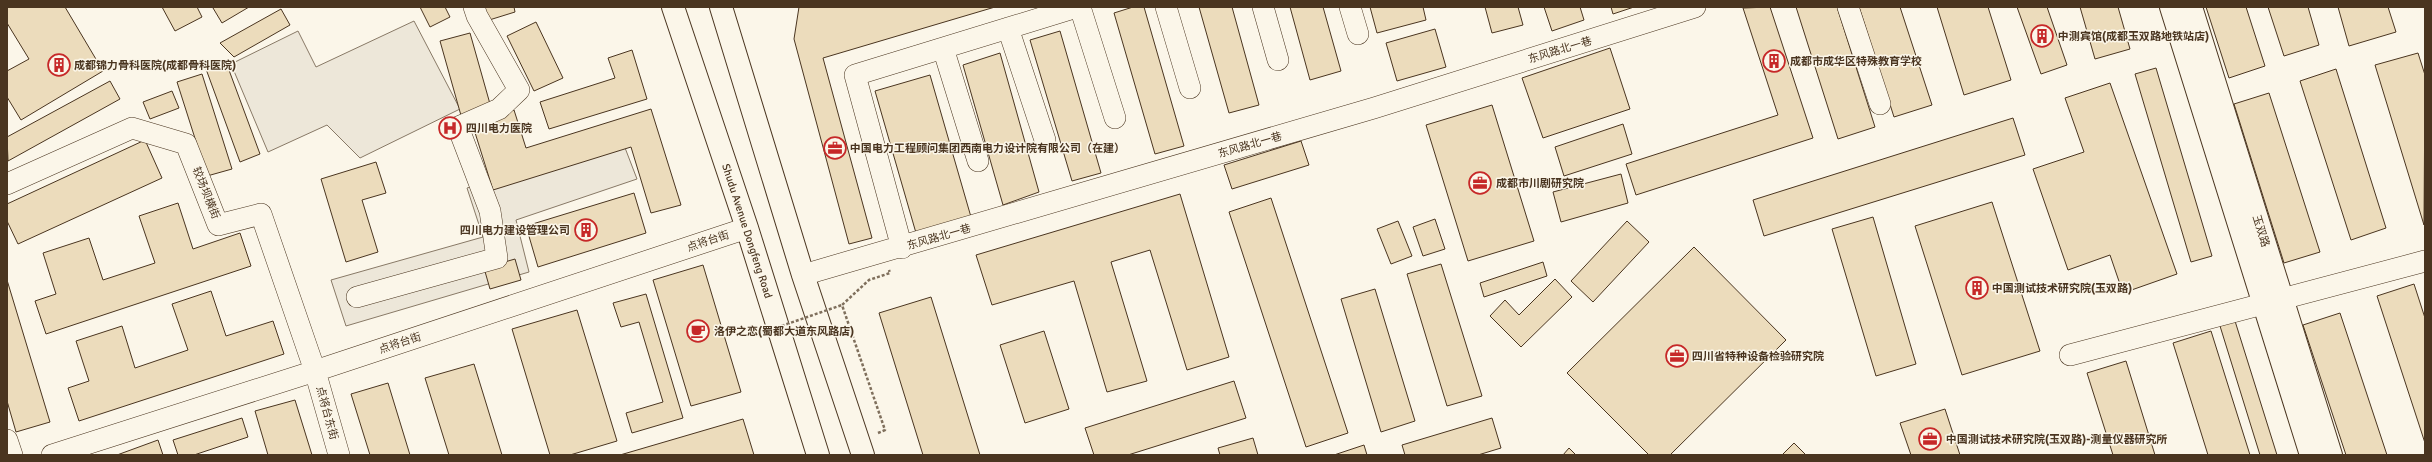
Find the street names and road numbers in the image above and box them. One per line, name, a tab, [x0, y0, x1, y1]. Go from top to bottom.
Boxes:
street label: 东风路北一巷	[1527, 34, 1593, 66]
street label: 东风路北一巷	[1216, 130, 1284, 160]
street label: Shudu Avenue Dongfeng Road	[719, 162, 775, 300]
street label: 较场坝横街	[190, 165, 222, 221]
street label: 玉双路	[2250, 213, 2272, 249]
street label: 东风路北一巷	[905, 222, 973, 252]
street label: 点将台街	[685, 228, 731, 254]
street label: 点将台街	[377, 330, 423, 356]
street label: 点将台东街	[314, 385, 340, 441]

